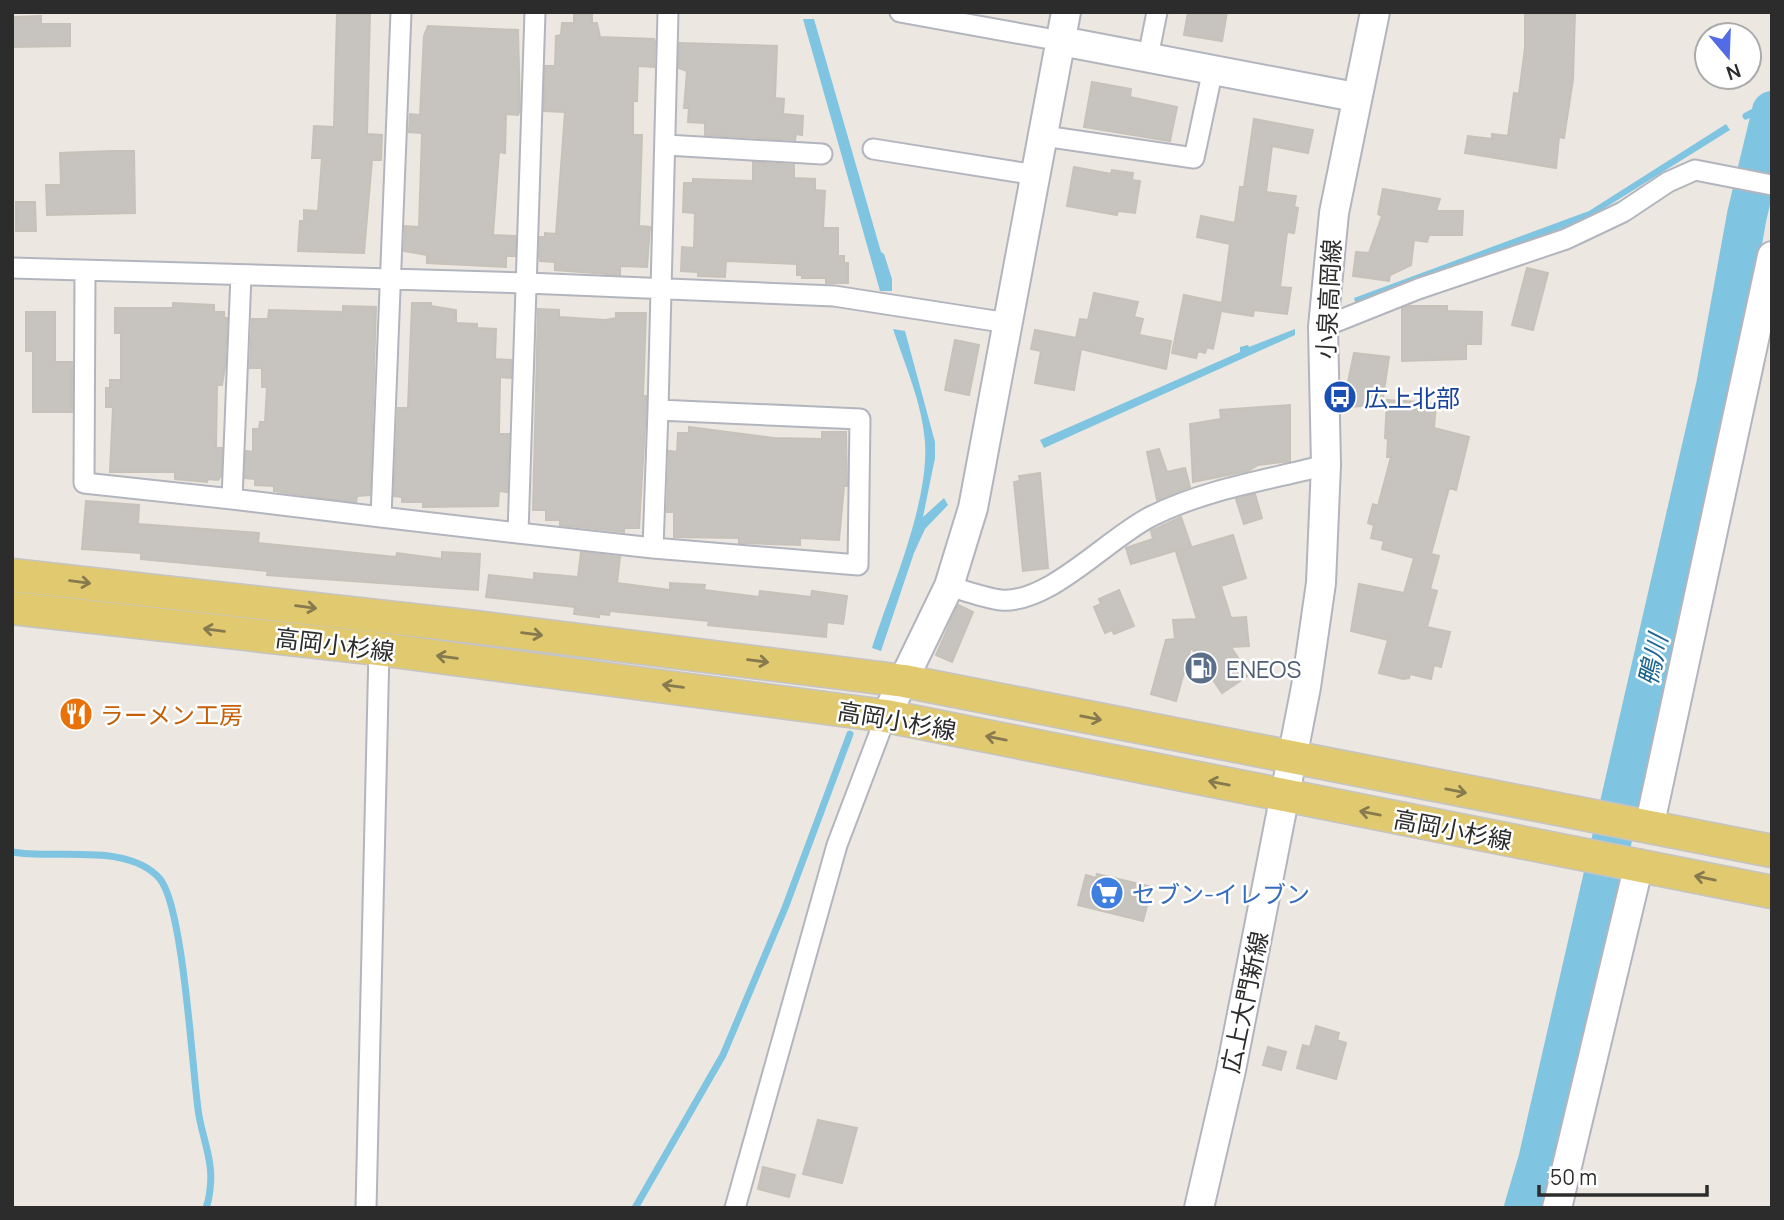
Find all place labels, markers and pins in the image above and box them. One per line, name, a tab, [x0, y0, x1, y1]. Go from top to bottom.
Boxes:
bus stop icon: 広上北部	[1321, 378, 1359, 416]
place label: 広上北部	[1364, 381, 1460, 414]
fuel station icon: ENEOS	[1182, 649, 1220, 687]
place label: ENEOS	[1226, 652, 1301, 685]
restaurant icon: ラーメン工房	[57, 695, 95, 733]
place label: ラーメン工房	[100, 698, 243, 731]
supermarket icon: セブン-イレブン	[1088, 874, 1126, 912]
place label: セブン-イレブン	[1132, 877, 1310, 910]

